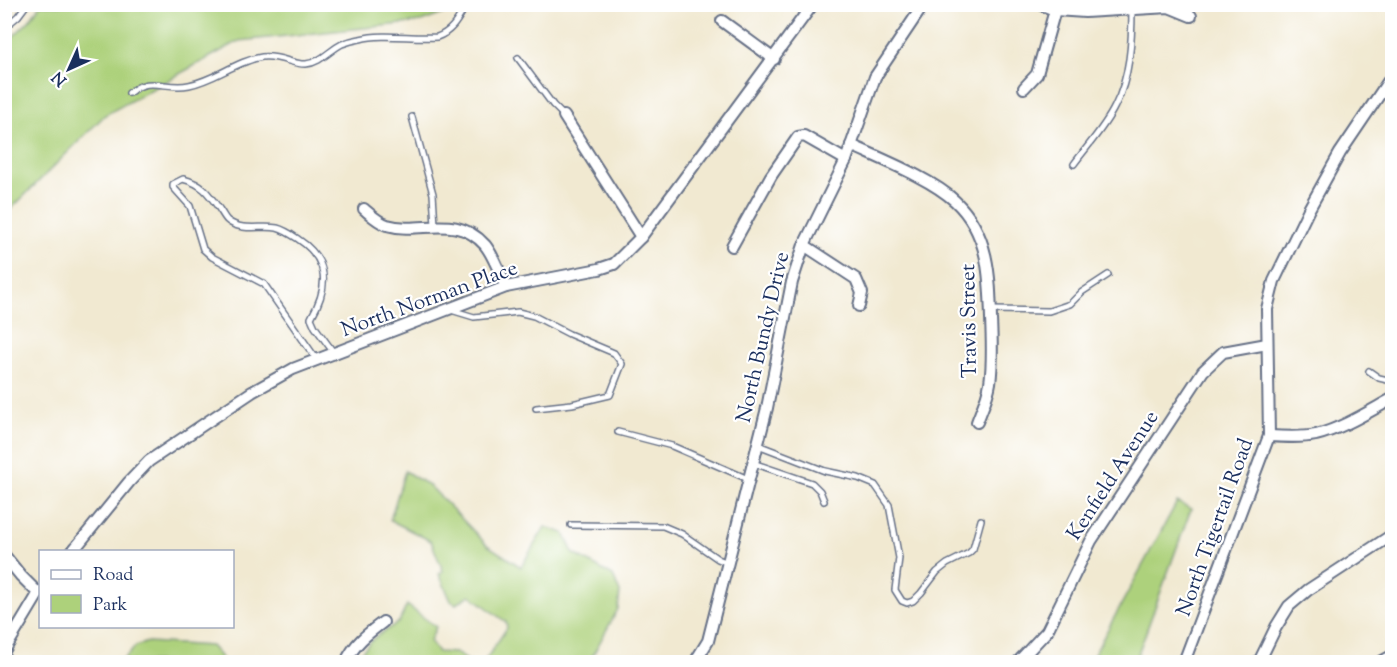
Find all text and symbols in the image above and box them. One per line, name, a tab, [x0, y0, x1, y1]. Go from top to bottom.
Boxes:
north arrow	[39, 39, 99, 99]
text: N	[47, 65, 73, 90]
street label: North Bundy Drive	[730, 249, 798, 426]
street label: North Norman Place	[337, 254, 522, 346]
street label: Travis Street	[954, 264, 986, 378]
street label: Kenfield Avenue	[1060, 405, 1167, 547]
street label: North Tigertail Road	[1170, 434, 1262, 621]
legend	[39, 550, 234, 628]
text: Road	[93, 563, 133, 589]
text: Park	[93, 593, 128, 619]

